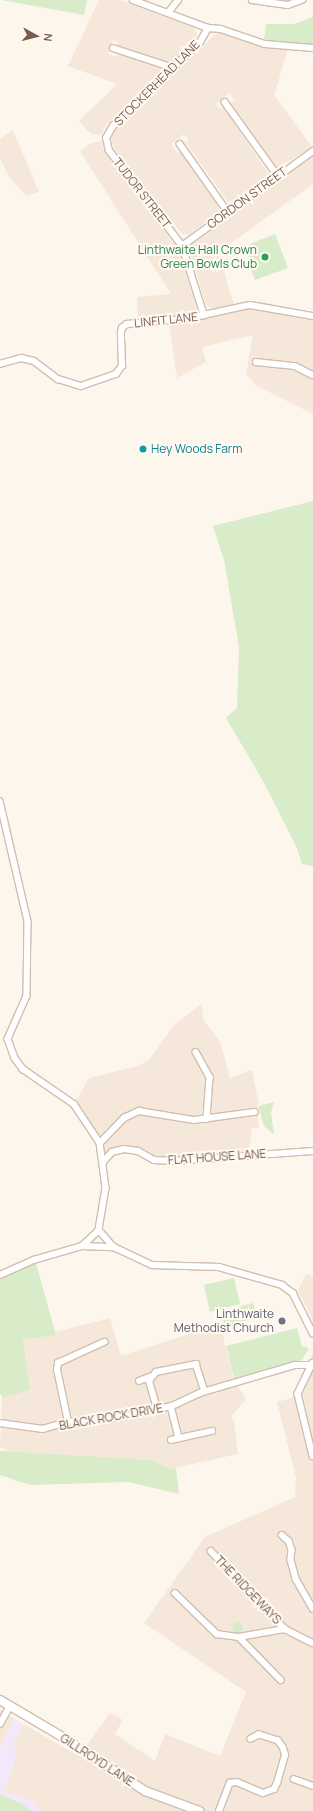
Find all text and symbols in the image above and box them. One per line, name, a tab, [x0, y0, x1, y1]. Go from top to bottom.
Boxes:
north arrow	[16, 16, 56, 56]
text: N	[40, 33, 56, 42]
street label: STOCKERHEAD LANE	[111, 37, 203, 129]
street label: TUDOR STREET	[110, 155, 174, 231]
street label: GORDON STREET	[204, 164, 290, 232]
place label: Linthwaite Hall Crown Green Bowls Club	[138, 243, 257, 271]
marker: Linthwaite Hall Crown Green Bowls Club	[260, 252, 270, 262]
street label: LINFIT LANE	[133, 309, 199, 331]
place label: Hey Woods Farm	[151, 442, 242, 456]
marker: Hey Woods Farm	[138, 444, 148, 454]
street label: FLAT HOUSE LANE	[167, 1146, 267, 1168]
place label: Linthwaite Methodist Church	[174, 1307, 274, 1335]
marker: Linthwaite Methodist Church	[277, 1316, 287, 1326]
street label: BLACK ROCK DRIVE	[58, 1401, 164, 1433]
street label: THE RIDGEWAYS	[212, 1553, 284, 1627]
street label: GILLROYD LANE	[57, 1731, 137, 1789]

